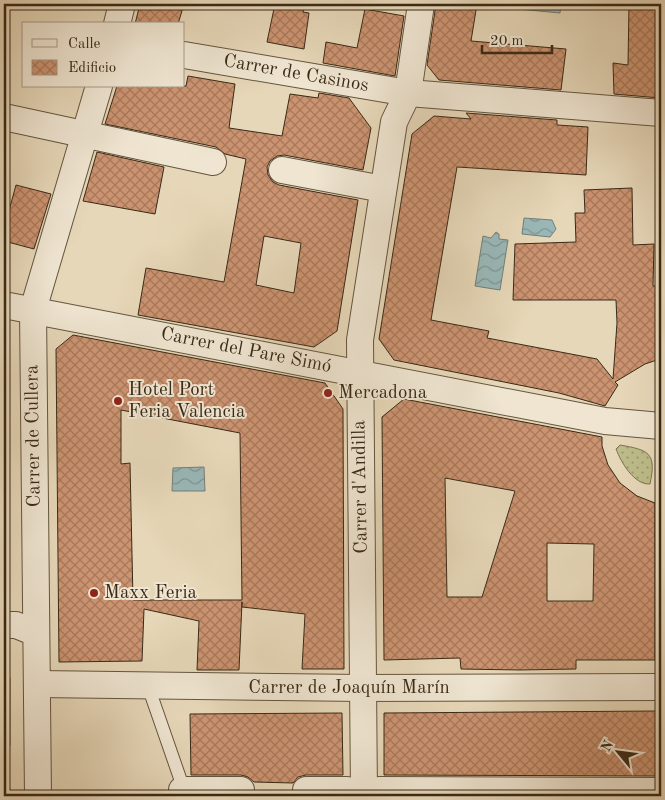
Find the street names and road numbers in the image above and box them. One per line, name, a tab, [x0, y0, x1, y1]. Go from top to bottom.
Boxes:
street label: Carrer de Casinos	[222, 52, 370, 96]
street label: Carrer del Pare Simó	[159, 325, 333, 377]
street label: Carrer de Cullera	[23, 364, 45, 507]
street label: Carrer d'Andilla	[350, 419, 372, 554]
street label: Carrer de Joaquín Marín	[248, 679, 450, 698]

